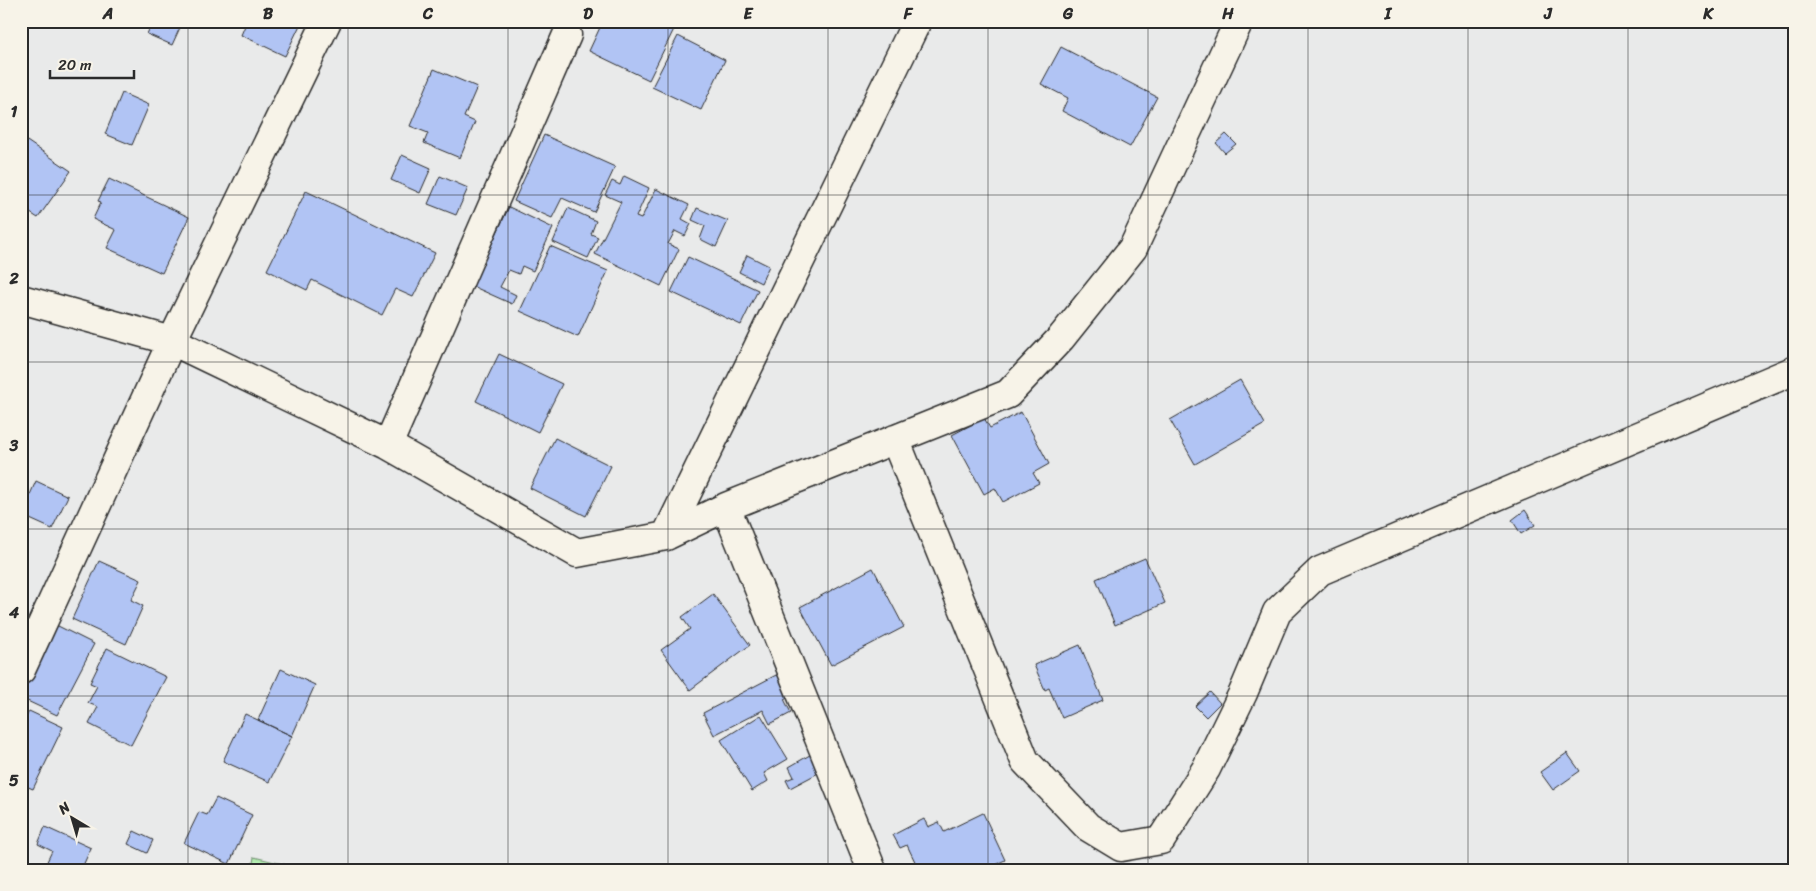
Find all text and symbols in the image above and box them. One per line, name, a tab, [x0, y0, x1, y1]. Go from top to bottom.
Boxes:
text: A	[102, 0, 113, 28]
text: B	[263, 0, 274, 28]
text: C	[422, 0, 434, 28]
text: D	[583, 0, 593, 28]
text: E	[744, 0, 754, 28]
text: F	[903, 0, 914, 28]
text: G	[1062, 0, 1074, 28]
text: H	[1221, 0, 1234, 28]
text: I	[1384, 0, 1393, 28]
text: J	[1543, 0, 1553, 28]
text: K	[1702, 0, 1714, 28]
scale bar	[50, 48, 134, 80]
text: 20 m	[58, 52, 92, 78]
text: 1	[11, 97, 18, 126]
text: 2	[8, 264, 19, 293]
text: 3	[9, 431, 19, 460]
text: 4	[8, 598, 19, 627]
text: 5	[9, 766, 19, 795]
north arrow	[48, 794, 98, 844]
text: N	[52, 795, 76, 822]

